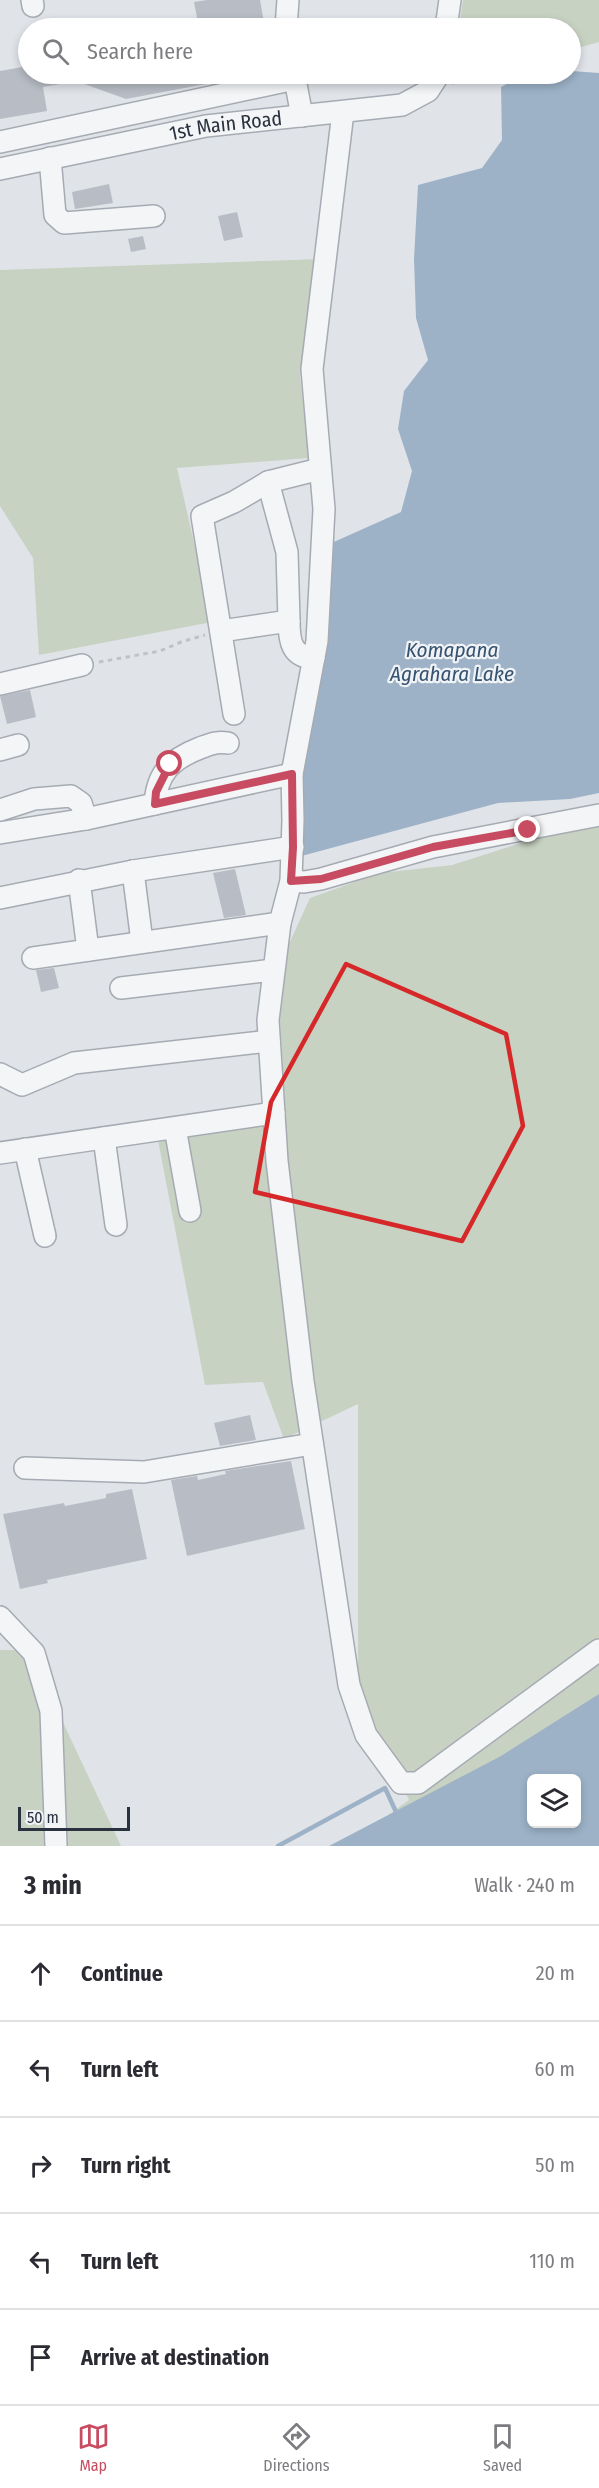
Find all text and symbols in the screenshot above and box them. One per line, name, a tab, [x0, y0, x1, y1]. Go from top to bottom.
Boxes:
search box	[18, 18, 581, 84]
icon: search	[39, 35, 72, 68]
text: Search here	[87, 38, 193, 65]
street label: 1st Main Road	[167, 106, 283, 145]
water label: Komapana Agrahara Lake	[389, 637, 514, 687]
route start	[156, 750, 182, 776]
route end	[514, 816, 540, 842]
map controls	[527, 1774, 581, 1828]
button: layers	[527, 1774, 581, 1828]
scale bar	[18, 1804, 130, 1832]
text: 50 m	[27, 1808, 59, 1827]
text: 3 min	[24, 1870, 82, 1901]
text: Walk · 240 m	[474, 1873, 575, 1897]
icon: ahead	[24, 1957, 57, 1990]
text: Continue	[81, 1960, 163, 1987]
text: 20 m	[536, 1961, 575, 1985]
icon: left	[24, 2053, 57, 2086]
text: Turn left	[81, 2056, 159, 2083]
text: 60 m	[535, 2057, 575, 2081]
icon: right	[24, 2149, 57, 2182]
text: Turn right	[81, 2152, 170, 2179]
text: 50 m	[535, 2153, 575, 2177]
icon: left	[24, 2245, 57, 2278]
text: Turn left	[81, 2248, 159, 2275]
text: 110 m	[529, 2249, 575, 2273]
icon: arrive	[24, 2341, 57, 2374]
text: Arrive at destination	[81, 2344, 269, 2371]
tab: Map	[77, 2420, 110, 2475]
tab: Directions	[263, 2420, 330, 2475]
tab: Saved	[483, 2420, 522, 2475]

